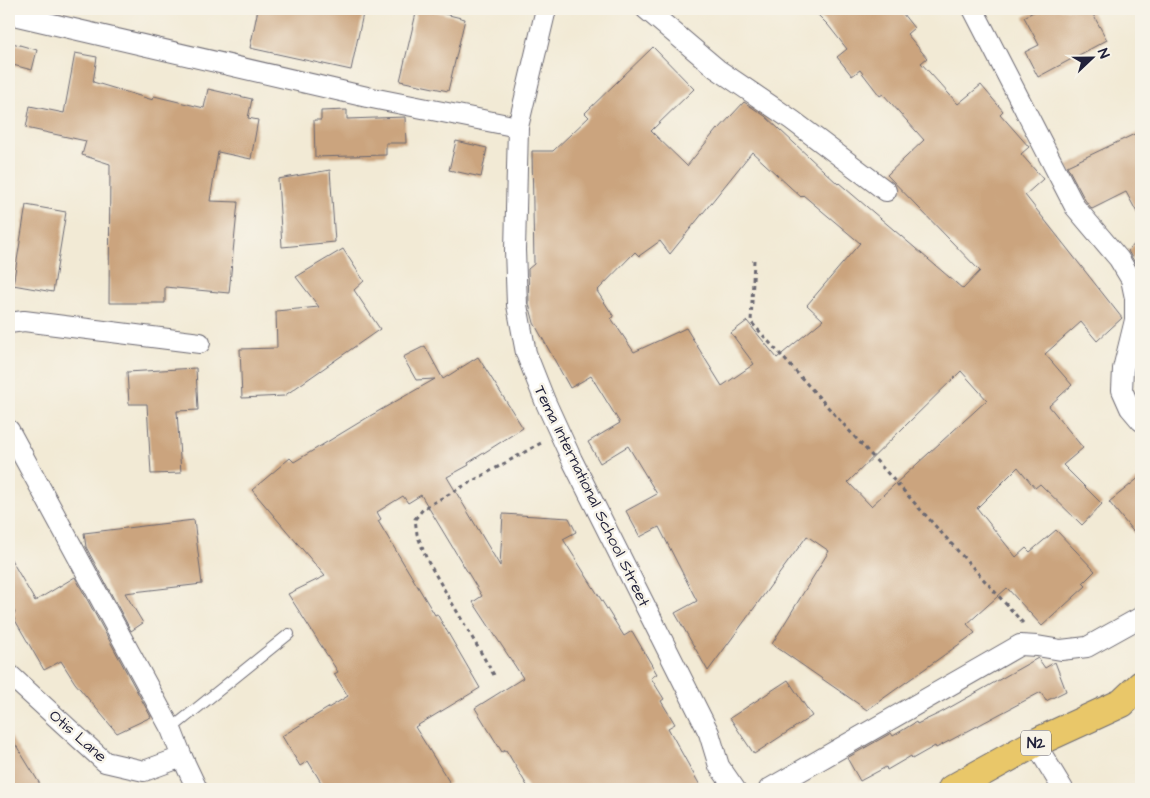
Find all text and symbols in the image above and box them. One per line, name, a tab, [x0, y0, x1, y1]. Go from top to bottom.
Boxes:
north arrow	[1068, 32, 1118, 82]
text: N	[1092, 46, 1114, 62]
street label: Tema International School Street	[529, 382, 656, 611]
street label: Otis Lane	[44, 705, 112, 767]
road number: N2	[1021, 730, 1051, 756]

